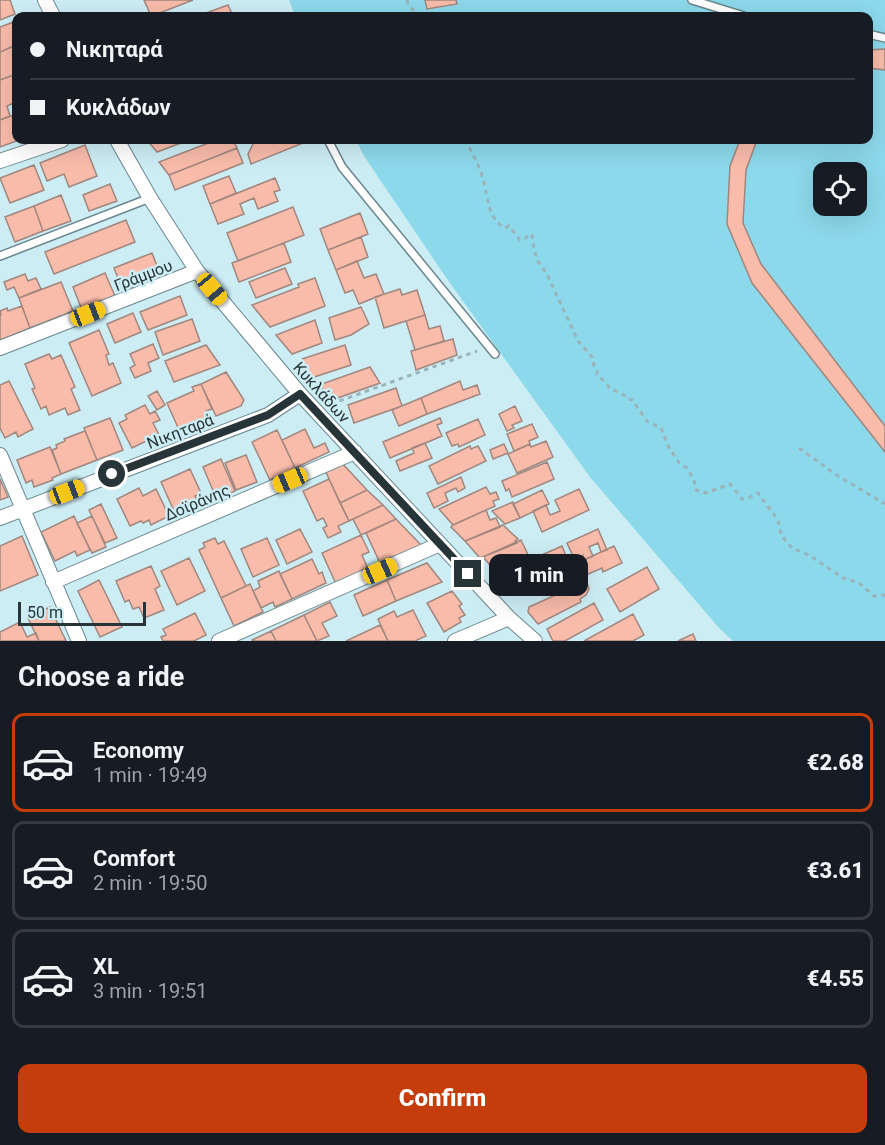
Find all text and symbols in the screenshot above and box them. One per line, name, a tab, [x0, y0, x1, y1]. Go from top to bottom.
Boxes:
text: Νικηταρά	[66, 37, 163, 62]
text: Κυκλάδων	[66, 95, 171, 120]
map controls	[813, 162, 867, 216]
button: locate	[813, 162, 867, 216]
street label: Γράμμου	[111, 256, 175, 295]
car	[194, 269, 230, 309]
car	[68, 299, 108, 329]
street label: Κυκλάδων	[289, 358, 354, 427]
street label: Νικηταρά	[144, 410, 216, 453]
route start	[98, 460, 125, 487]
car	[270, 465, 310, 495]
car	[47, 477, 87, 507]
street label: Δοϊράνης	[162, 480, 233, 525]
callout: 1 min	[489, 553, 588, 595]
car	[360, 555, 400, 587]
route end	[454, 560, 481, 587]
text: 1 min	[513, 563, 564, 587]
scale bar	[18, 599, 146, 626]
text: 50 m	[27, 603, 63, 622]
text: Choose a ride	[18, 661, 184, 693]
icon: car	[21, 736, 75, 790]
text: Economy	[93, 738, 184, 763]
text: €2.68	[807, 750, 864, 775]
text: 1 min · 19:49	[93, 763, 208, 787]
icon: car	[21, 844, 75, 898]
text: Comfort	[93, 846, 175, 871]
text: €3.61	[807, 858, 864, 883]
text: 2 min · 19:50	[93, 871, 208, 895]
icon: car	[21, 952, 75, 1006]
text: XL	[93, 954, 119, 979]
text: €4.55	[807, 966, 864, 991]
text: 3 min · 19:51	[93, 979, 208, 1003]
button: Confirm	[18, 1064, 867, 1133]

